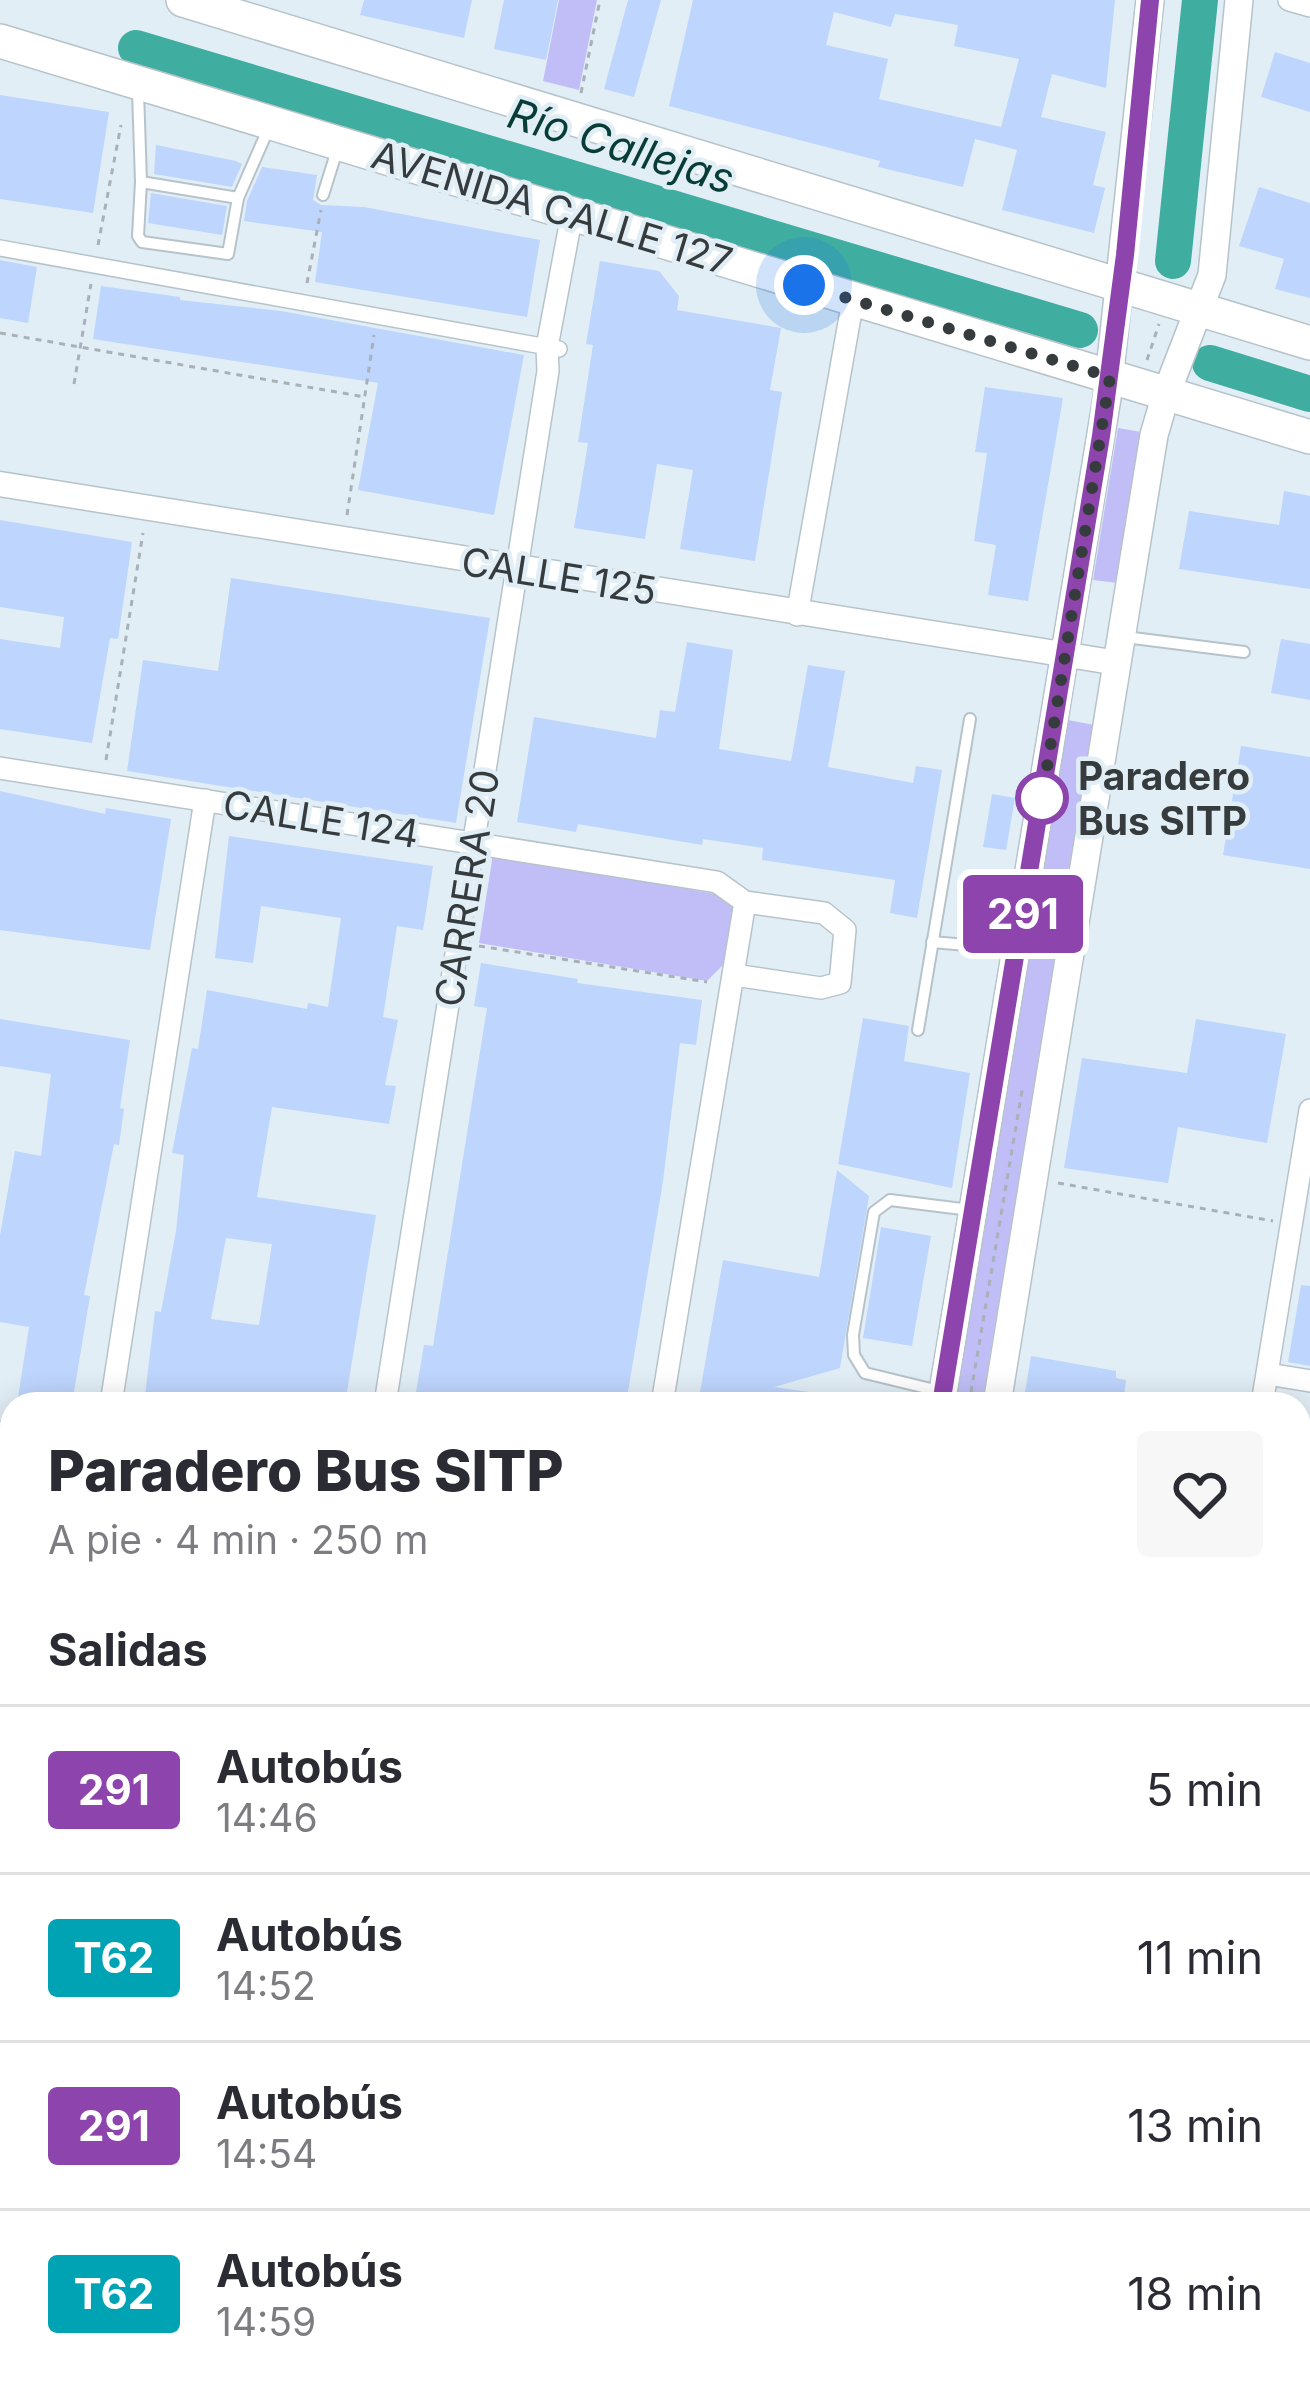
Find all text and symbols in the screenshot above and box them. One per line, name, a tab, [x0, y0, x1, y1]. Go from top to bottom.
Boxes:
water label: Río Callejas	[502, 87, 740, 204]
street label: AVENIDA CALLE 127	[366, 130, 738, 285]
your location	[774, 255, 834, 315]
street label: CALLE 125	[458, 537, 660, 614]
place label: Paradero Bus SITP	[1078, 752, 1250, 844]
street label: CARRERA 20	[425, 766, 508, 1010]
marker: Paradero Bus SITP	[1017, 773, 1067, 823]
street label: CALLE 124	[220, 780, 422, 857]
line badge: 291	[954, 875, 1092, 953]
text: 291	[987, 888, 1059, 939]
button: heart	[1137, 1431, 1263, 1557]
text: Paradero Bus SITP	[48, 1436, 564, 1505]
text: A pie · 4 min · 250 m	[48, 1516, 428, 1563]
text: Salidas	[48, 1622, 208, 1677]
text: Autobús	[216, 1739, 403, 1794]
text: 5 min	[1146, 1762, 1263, 1817]
text: 291	[78, 1764, 150, 1815]
text: 14:46	[216, 1794, 318, 1841]
text: Autobús	[216, 1907, 403, 1962]
text: 11 min	[1137, 1930, 1263, 1985]
text: T62	[74, 1932, 154, 1983]
text: 14:52	[216, 1962, 316, 2009]
text: Autobús	[216, 2075, 403, 2130]
text: 13 min	[1127, 2098, 1263, 2153]
text: 291	[78, 2100, 150, 2151]
text: 14:54	[216, 2130, 317, 2177]
text: Autobús	[216, 2243, 403, 2298]
text: 18 min	[1127, 2266, 1263, 2321]
text: T62	[74, 2268, 154, 2319]
text: 14:59	[216, 2298, 316, 2345]

